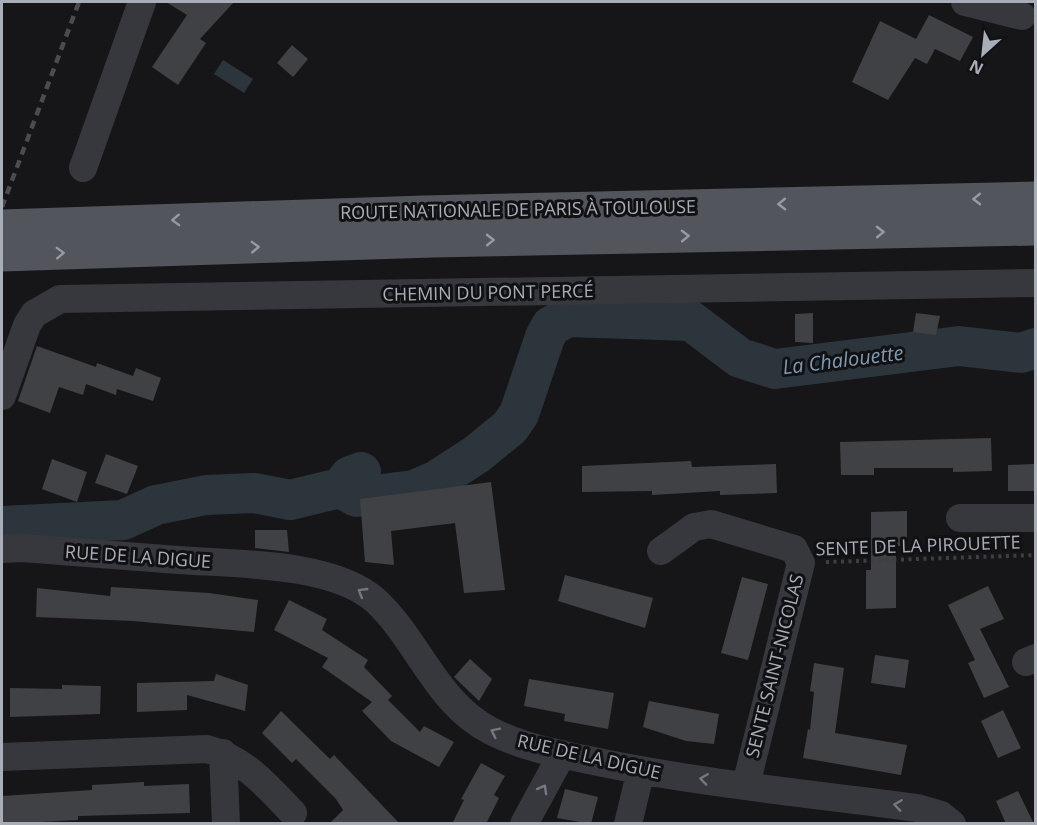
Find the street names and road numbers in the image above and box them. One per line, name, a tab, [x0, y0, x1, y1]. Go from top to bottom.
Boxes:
street label: ROUTE NATIONALE DE PARIS À TOULOUSE	[340, 194, 696, 224]
street label: CHEMIN DU PONT PERCÉ	[382, 278, 594, 306]
street label: SENTE DE LA PIROUETTE	[815, 529, 1021, 561]
street label: RUE DE LA DIGUE	[64, 539, 212, 573]
street label: SENTE SAINT-NICOLAS	[740, 571, 808, 760]
street label: RUE DE LA DIGUE	[515, 728, 663, 784]

